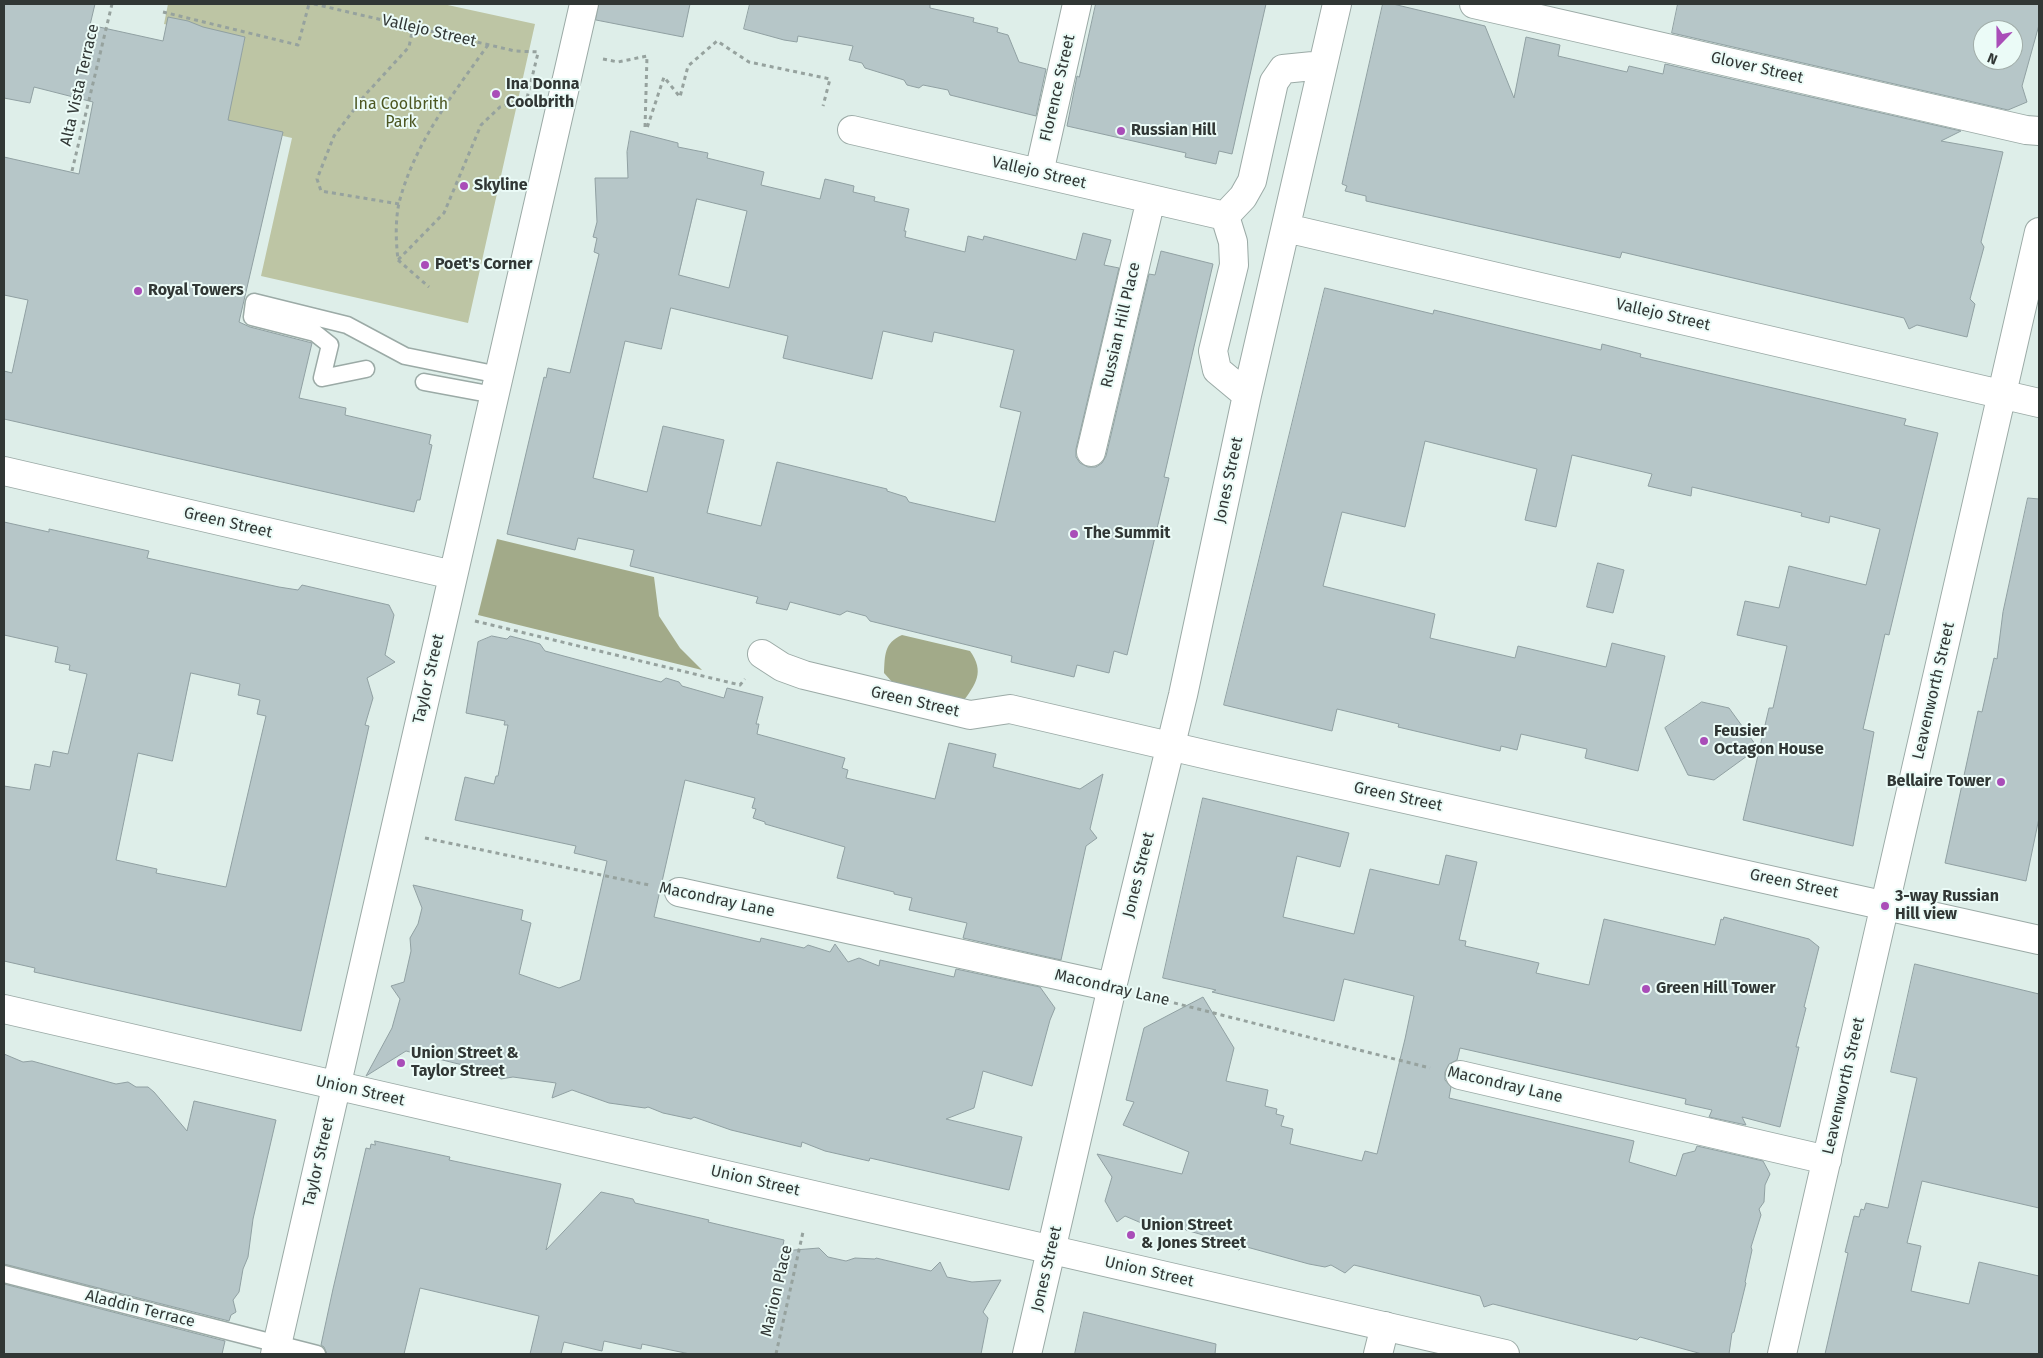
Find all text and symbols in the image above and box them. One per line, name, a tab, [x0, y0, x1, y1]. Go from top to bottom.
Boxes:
street label: Vallejo Street	[380, 11, 478, 51]
north arrow	[1973, 20, 2023, 70]
street label: Alta Vista Terrace	[57, 22, 103, 148]
street label: Florence Street	[1036, 33, 1080, 143]
street label: Glover Street	[1709, 48, 1805, 88]
text: N	[1985, 49, 2000, 68]
place label: Ina Donna Coolbrith	[506, 75, 579, 113]
marker: Ina Donna Coolbrith	[490, 88, 502, 100]
park label: Ina Coolbrith Park	[354, 95, 448, 133]
place label: Russian Hill	[1131, 121, 1216, 141]
marker: Russian Hill	[1115, 125, 1127, 137]
street label: Vallejo Street	[990, 153, 1088, 193]
place label: Skyline	[474, 176, 528, 196]
marker: Skyline	[458, 180, 470, 192]
place label: Poet's Corner	[435, 255, 533, 275]
marker: Poet's Corner	[419, 259, 431, 271]
street label: Russian Hill Place	[1097, 260, 1145, 390]
place label: Royal Towers	[148, 281, 244, 301]
marker: Royal Towers	[132, 285, 144, 297]
street label: Vallejo Street	[1614, 295, 1712, 335]
street label: Jones Street	[1211, 435, 1247, 525]
street label: Green Street	[182, 503, 274, 543]
place label: The Summit	[1084, 524, 1171, 544]
marker: The Summit	[1068, 528, 1080, 540]
street label: Leavenworth Street	[1909, 620, 1959, 762]
street label: Taylor Street	[409, 632, 449, 726]
street label: Green Street	[869, 682, 961, 722]
place label: Feusier Octagon House	[1714, 722, 1824, 760]
marker: Feusier Octagon House	[1698, 735, 1710, 747]
place label: Bellaire Tower	[1887, 772, 1991, 792]
marker: Bellaire Tower	[1995, 776, 2007, 788]
street label: Green Street	[1352, 778, 1444, 816]
street label: Jones Street	[1119, 830, 1159, 920]
street label: Green Street	[1748, 865, 1840, 903]
street label: Macondray Lane	[658, 878, 776, 922]
place label: 3-way Russian Hill view	[1895, 887, 1999, 925]
marker: 3-way Russian Hill view	[1879, 900, 1891, 912]
street label: Macondray Lane	[1053, 965, 1171, 1011]
place label: Green Hill Tower	[1656, 979, 1776, 999]
marker: Green Hill Tower	[1640, 983, 1652, 995]
street label: Leavenworth Street	[1819, 1015, 1869, 1157]
place label: Union Street & Taylor Street	[411, 1044, 519, 1082]
marker: Union Street & Taylor Street	[395, 1057, 407, 1069]
street label: Macondray Lane	[1446, 1062, 1564, 1108]
street label: Union Street	[314, 1071, 406, 1111]
street label: Taylor Street	[299, 1115, 339, 1209]
street label: Union Street	[709, 1161, 801, 1201]
place label: Union Street & Jones Street	[1141, 1216, 1246, 1254]
street label: Jones Street	[1028, 1224, 1066, 1314]
marker: Union Street & Jones Street	[1125, 1229, 1137, 1241]
street label: Marion Place	[757, 1243, 797, 1339]
street label: Union Street	[1103, 1252, 1195, 1292]
street label: Aladdin Terrace	[83, 1286, 197, 1332]

